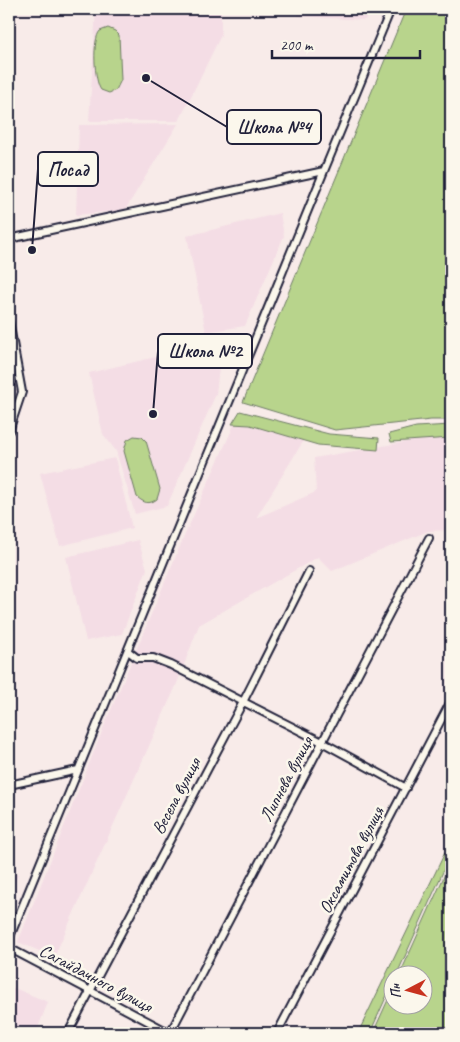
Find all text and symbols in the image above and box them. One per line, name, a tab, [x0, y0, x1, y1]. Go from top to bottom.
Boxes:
scale bar	[272, 28, 420, 60]
text: 200 m	[280, 36, 314, 55]
callout: Школа №4	[227, 110, 321, 144]
text: Школа №4	[237, 115, 314, 139]
callout: Посад	[38, 152, 98, 186]
text: Посад	[48, 158, 90, 182]
callout: Школа №2	[158, 334, 252, 368]
text: Школа №2	[168, 339, 245, 363]
street label: Липнева вулиця	[254, 731, 318, 825]
street label: Весела вулиця	[147, 752, 206, 838]
street label: Оксамитова вулиця	[314, 802, 389, 917]
street label: Сагайдачного вулиця	[36, 939, 158, 1018]
north arrow	[382, 964, 432, 1014]
text: Пн	[386, 982, 405, 999]

